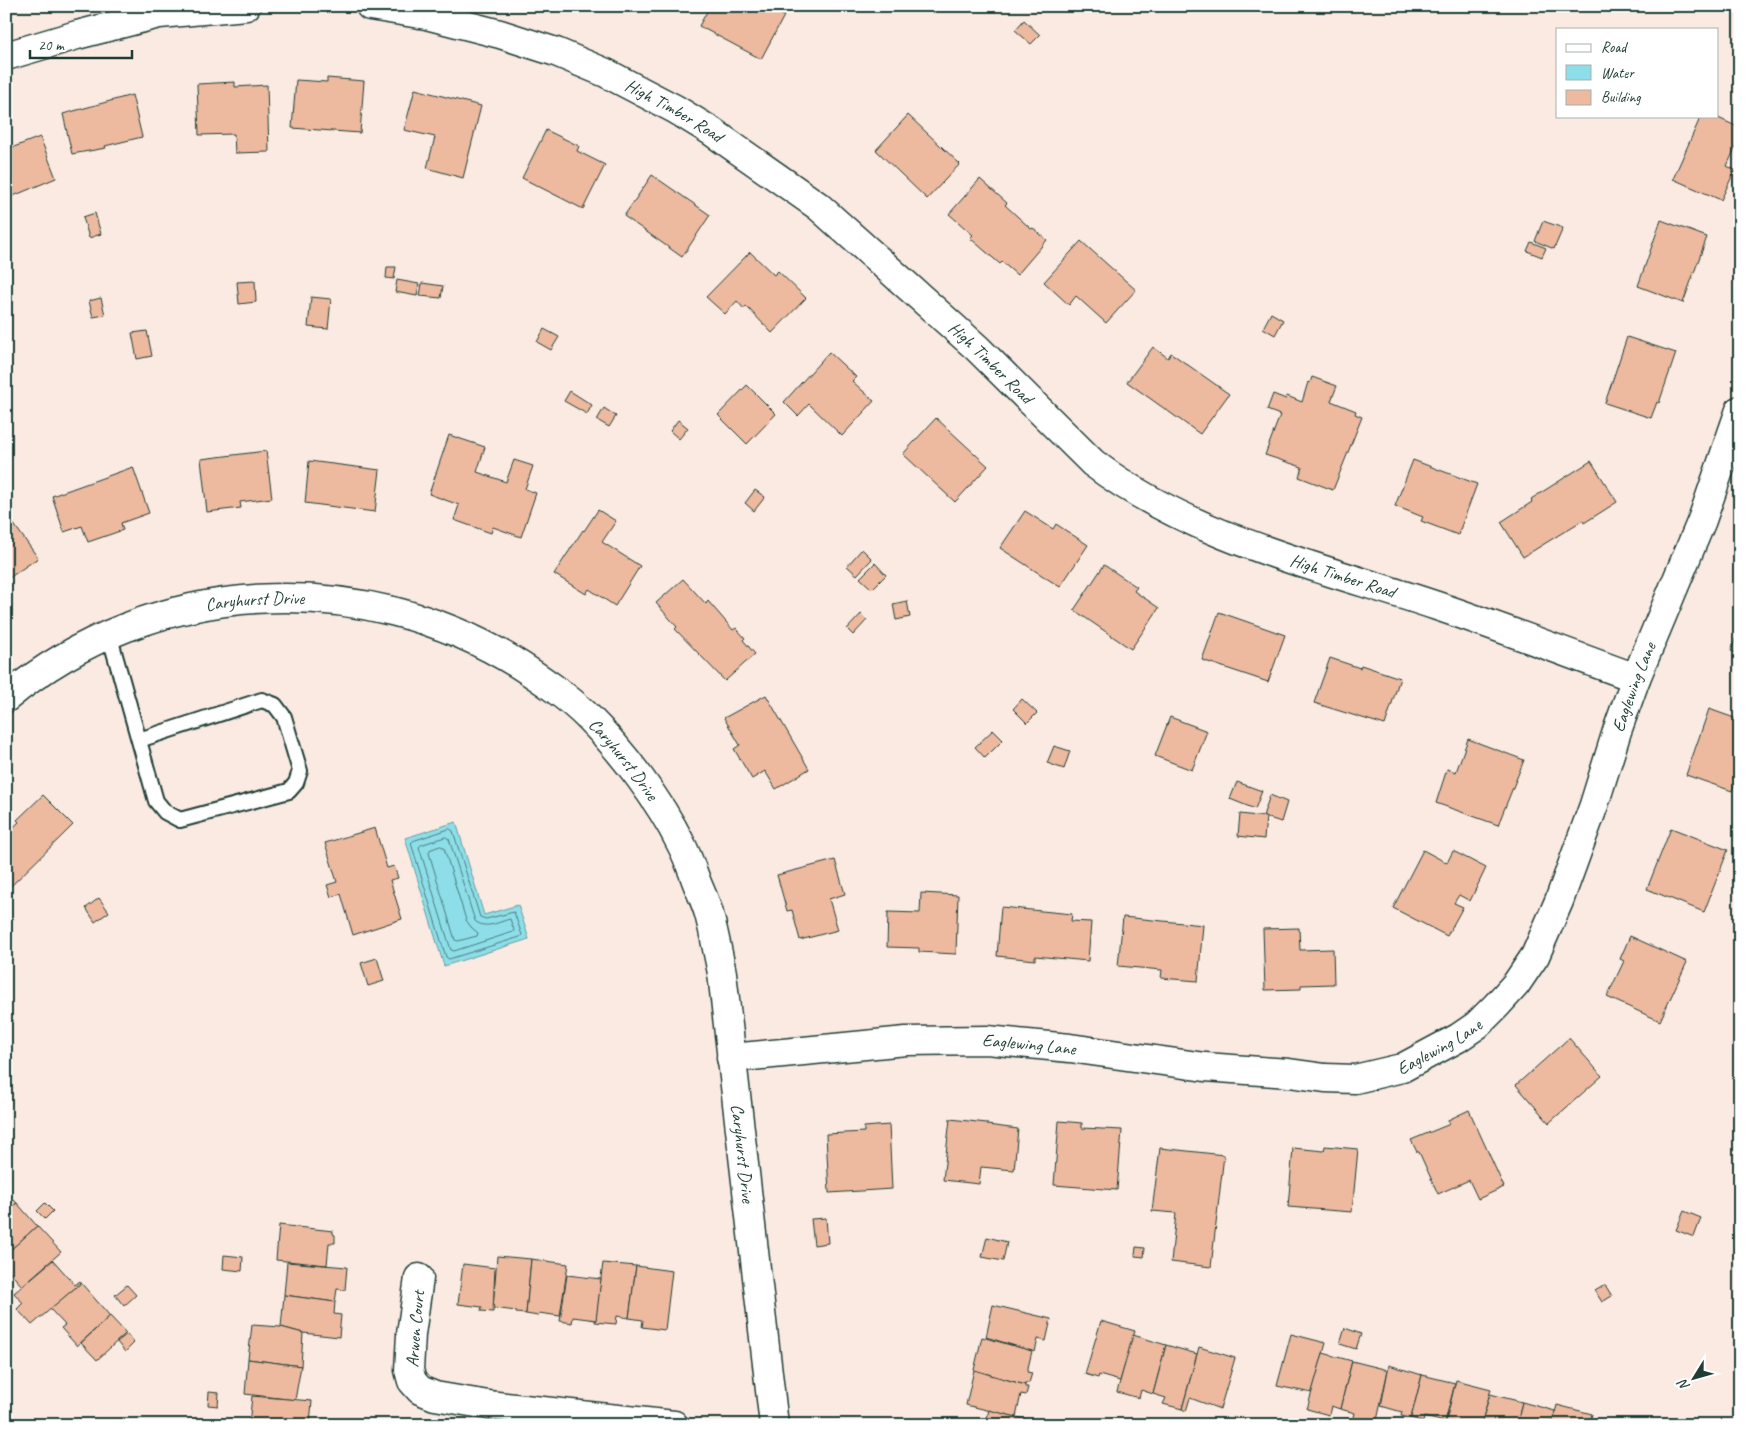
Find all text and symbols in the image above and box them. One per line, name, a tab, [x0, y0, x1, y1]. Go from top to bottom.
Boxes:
scale bar	[30, 28, 132, 60]
legend	[1556, 28, 1718, 118]
text: 20 m	[38, 36, 65, 55]
text: Road	[1601, 38, 1628, 57]
text: Water	[1601, 64, 1635, 83]
street label: High Timber Road	[622, 74, 730, 149]
text: Building	[1601, 88, 1641, 107]
street label: High Timber Road	[944, 317, 1040, 410]
street label: High Timber Road	[1287, 549, 1401, 604]
street label: Caryhurst Drive	[204, 587, 306, 616]
street label: Eaglewing Lane	[1607, 638, 1661, 735]
street label: Caryhurst Drive	[584, 713, 664, 805]
street label: Eaglewing Lane	[1393, 1014, 1488, 1080]
street label: Eaglewing Lane	[981, 1029, 1078, 1060]
street label: Caryhurst Drive	[726, 1103, 759, 1205]
street label: Arwen Court	[401, 1288, 429, 1368]
north arrow	[1668, 1354, 1718, 1404]
text: N	[1673, 1375, 1693, 1394]

